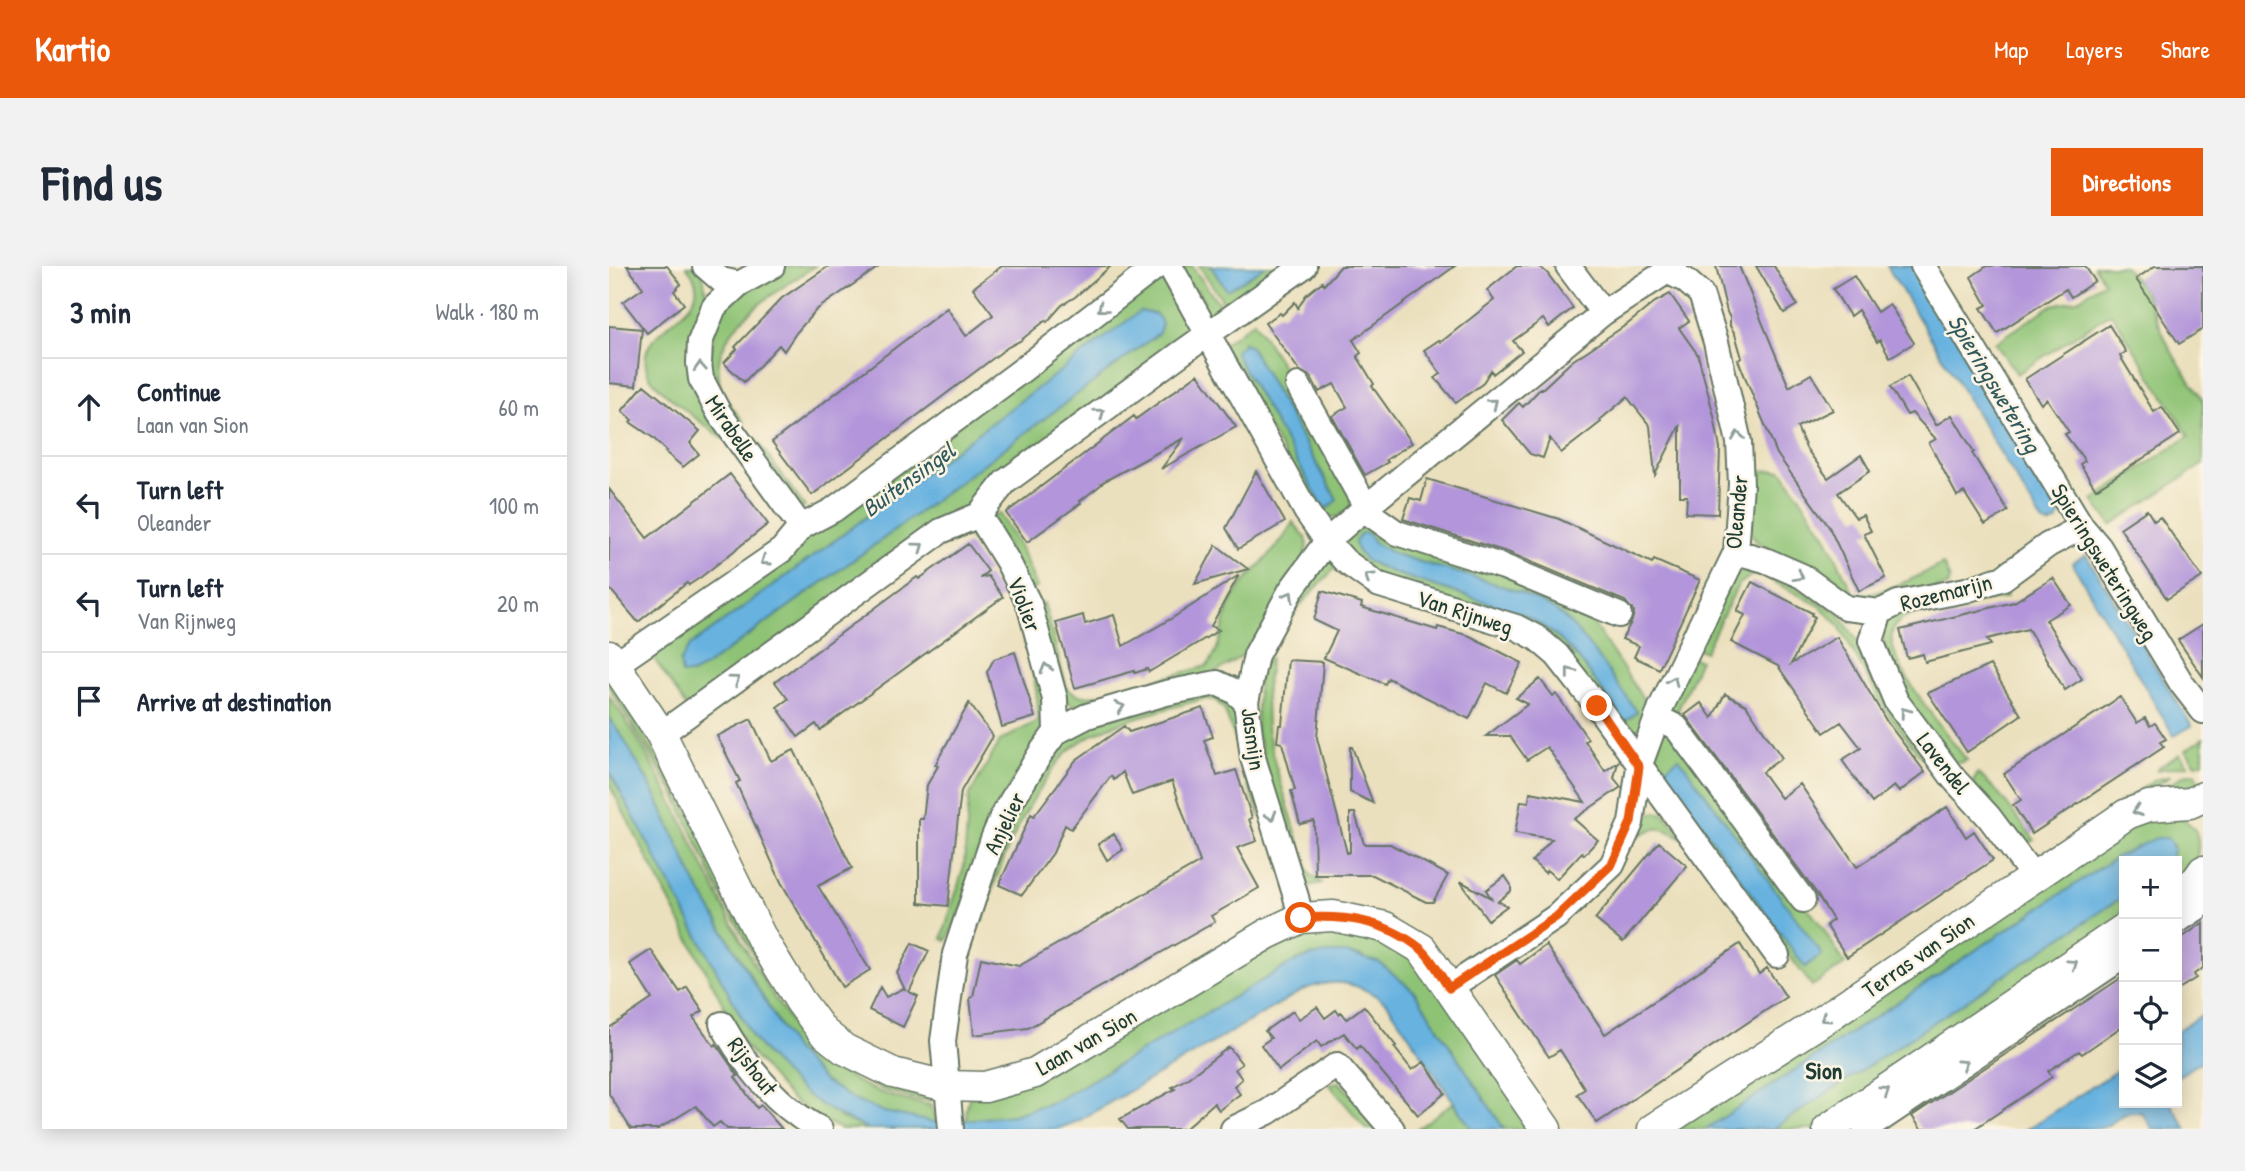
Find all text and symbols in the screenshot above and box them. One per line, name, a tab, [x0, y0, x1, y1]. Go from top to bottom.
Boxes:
text: Kartio	[35, 27, 110, 71]
text: Map	[1994, 33, 2028, 65]
text: Layers	[2066, 33, 2123, 65]
text: Share	[2161, 33, 2210, 65]
button: Directions	[2051, 148, 2203, 216]
text: Find us	[42, 149, 162, 215]
text: 3 min	[70, 292, 131, 332]
text: Walk · 180 m	[435, 296, 539, 327]
one-way arrow	[1098, 299, 1110, 312]
water label: Spieringswetering	[1940, 308, 2050, 460]
one-way arrow	[693, 361, 708, 372]
text: Continue	[137, 374, 221, 409]
icon: ahead	[70, 388, 108, 426]
street label: Mirabelle	[698, 388, 766, 468]
text: 60 m	[499, 392, 539, 423]
one-way arrow	[1484, 399, 1497, 411]
one-way arrow	[1092, 408, 1105, 421]
text: Laan van Sion	[137, 409, 249, 440]
one-way arrow	[1730, 430, 1745, 441]
water label: Buitensingel	[855, 433, 963, 524]
text: Turn left	[137, 472, 223, 507]
street label: Oleander	[1717, 473, 1755, 550]
street label: Spieringsweteringweg	[2044, 478, 2166, 646]
icon: left	[70, 486, 108, 524]
text: 100 m	[489, 490, 539, 521]
text: Oleander	[137, 507, 211, 538]
one-way arrow	[911, 543, 924, 555]
one-way arrow	[760, 553, 773, 565]
street label: Rozemarijn	[1897, 566, 1995, 618]
one-way arrow	[1792, 568, 1805, 581]
text: Turn left	[137, 570, 223, 605]
street label: Violier	[1000, 572, 1050, 636]
one-way arrow	[1364, 573, 1377, 585]
street label: Van Rijnweg	[1413, 582, 1517, 642]
icon: left	[70, 584, 108, 622]
text: 20 m	[497, 588, 539, 619]
one-way arrow	[1281, 591, 1294, 604]
text: Van Rijnweg	[137, 605, 236, 636]
one-way arrow	[1040, 662, 1055, 674]
one-way arrow	[1566, 668, 1578, 681]
one-way arrow	[1665, 675, 1679, 688]
one-way arrow	[727, 676, 739, 688]
icon: arrive	[70, 682, 108, 720]
text: Arrive at destination	[137, 684, 332, 719]
route end	[1581, 690, 1612, 721]
one-way arrow	[1114, 700, 1126, 715]
street label: Jasmijn	[1234, 706, 1274, 772]
one-way arrow	[1900, 707, 1913, 720]
street label: Lavendel	[1910, 726, 1978, 801]
street label: Anjelier	[976, 787, 1032, 859]
one-way arrow	[2131, 803, 2143, 817]
one-way arrow	[1262, 810, 1277, 822]
map controls	[2119, 856, 2182, 1108]
button: +	[2119, 856, 2182, 919]
route start	[1285, 902, 1316, 933]
street label: Terras van Sion	[1856, 905, 1980, 1005]
button: −	[2119, 919, 2182, 982]
one-way arrow	[2065, 960, 2078, 972]
button: locate	[2119, 982, 2182, 1045]
street label: Laan van Sion	[1030, 1000, 1142, 1082]
one-way arrow	[1820, 1010, 1833, 1023]
street label: Rijshout	[721, 1030, 786, 1103]
button: layers	[2119, 1045, 2182, 1108]
district label: Sion	[1806, 1054, 1843, 1086]
one-way arrow	[1956, 1059, 1969, 1072]
one-way arrow	[1877, 1087, 1890, 1099]

